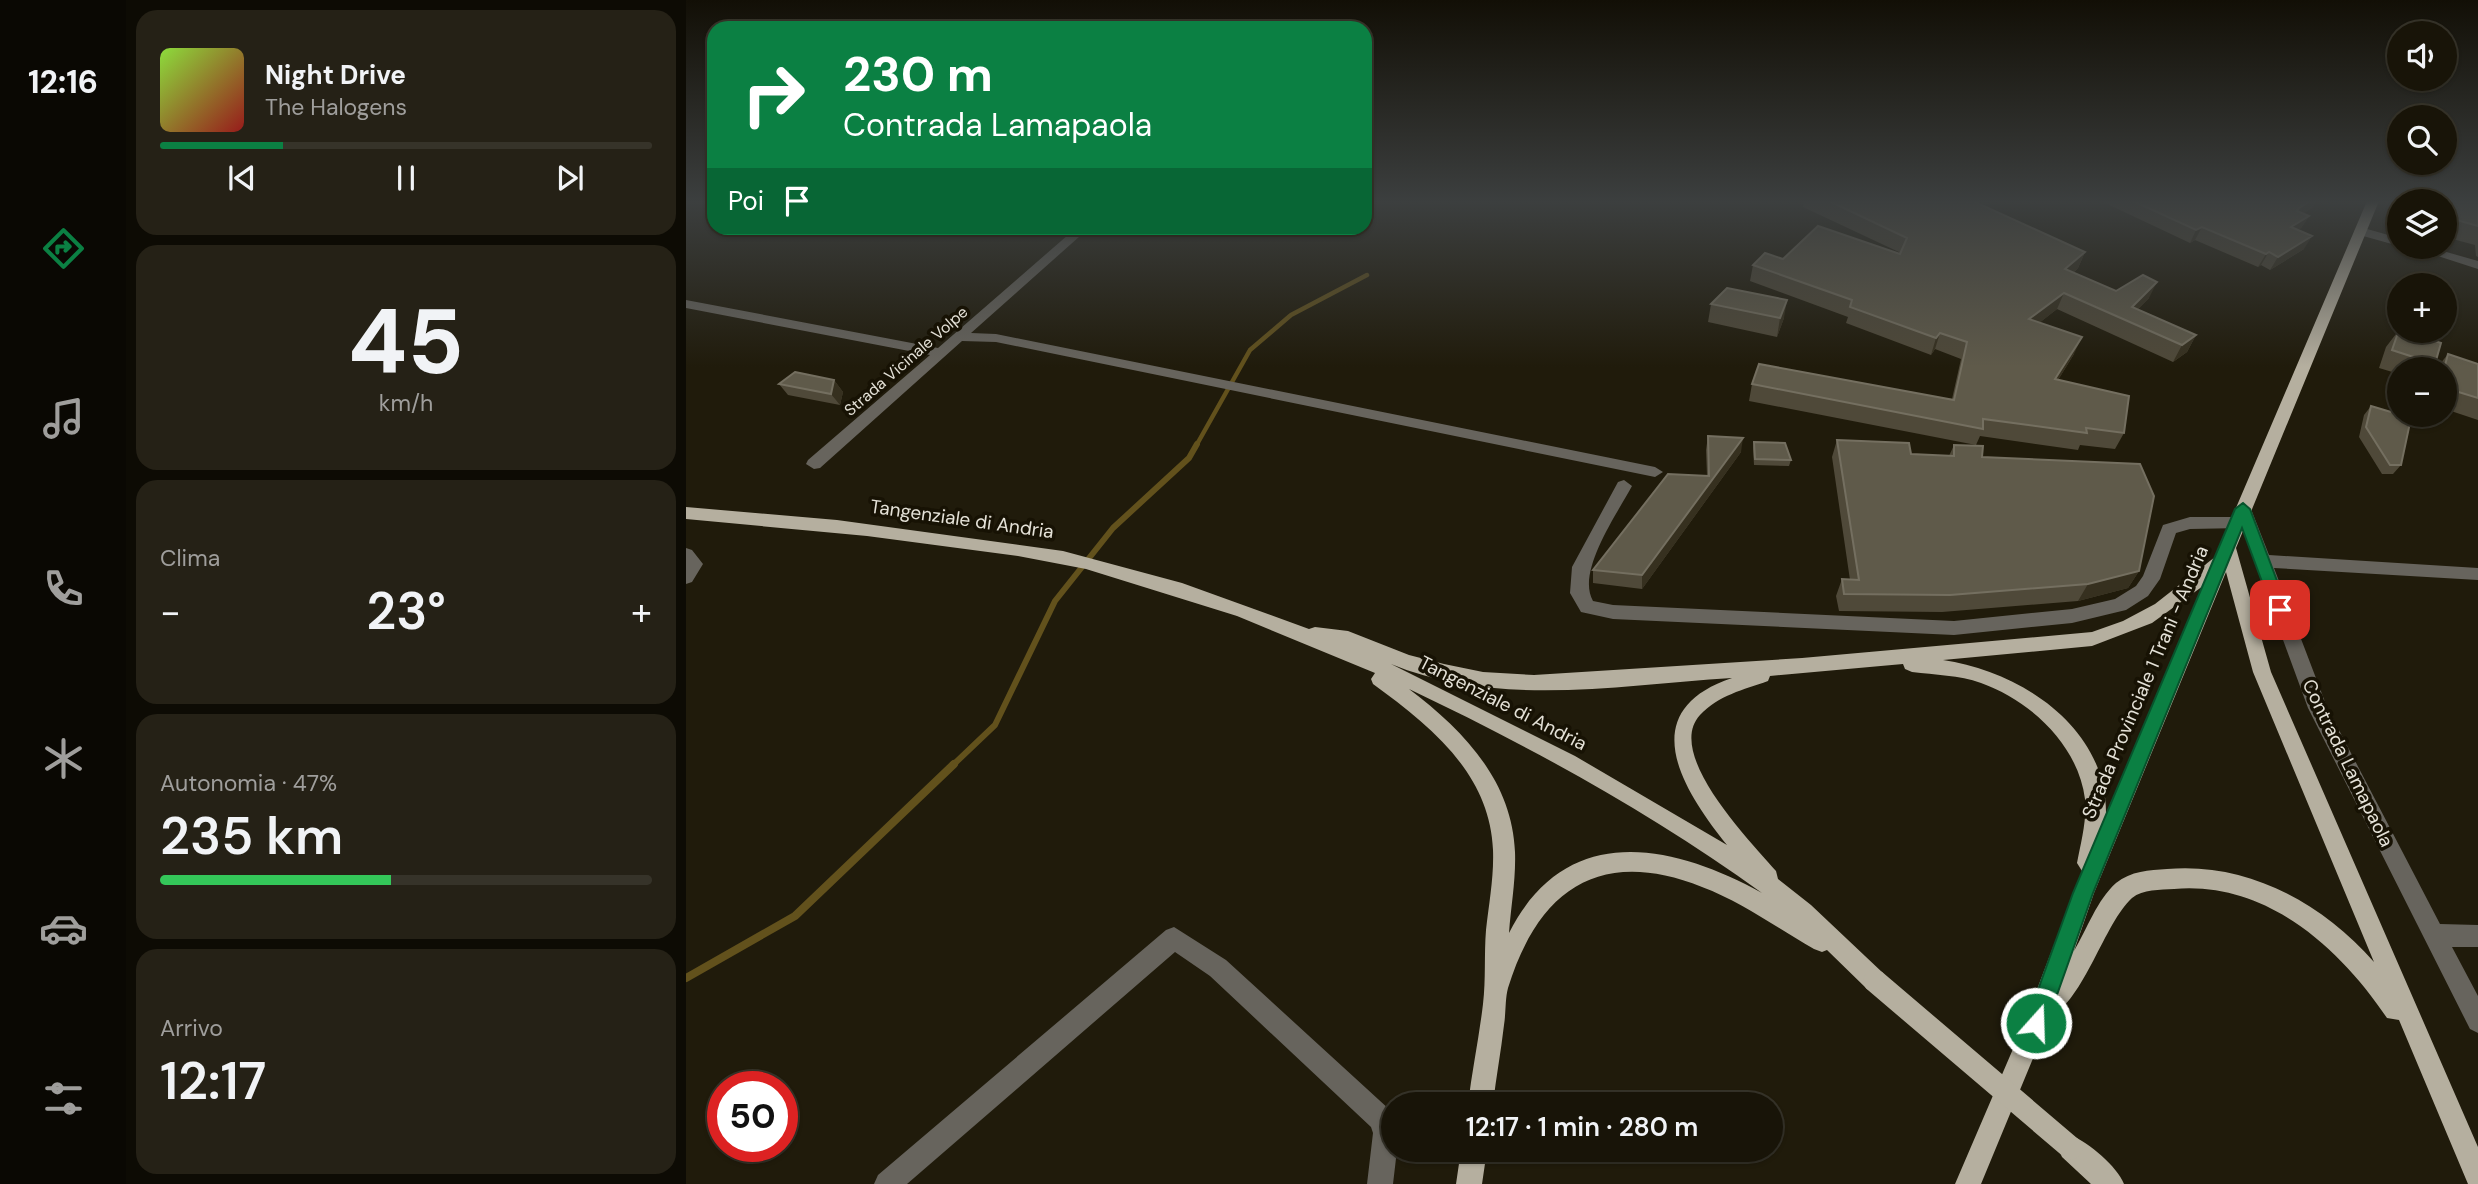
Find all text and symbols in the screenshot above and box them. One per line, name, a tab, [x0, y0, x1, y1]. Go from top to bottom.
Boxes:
map controls	[2387, 21, 2457, 427]
button: sound	[2387, 21, 2457, 91]
text: 230 m	[843, 42, 993, 106]
icon: right	[728, 49, 819, 140]
text: Night Drive	[265, 58, 406, 92]
text: 12:16	[28, 61, 98, 103]
text: The Halogens	[265, 92, 407, 122]
text: Contrada Lamapaola	[843, 104, 1152, 146]
button: search	[2387, 105, 2457, 175]
icon: previous	[223, 159, 261, 197]
icon: pause	[387, 159, 425, 197]
icon: next	[551, 159, 589, 197]
icon: arrive	[778, 182, 816, 220]
text: Poi	[728, 184, 764, 218]
button: layers	[2387, 189, 2457, 259]
icon: directions	[39, 224, 88, 273]
button: +	[2387, 273, 2457, 343]
text: 45	[348, 283, 464, 401]
street label: Strada Vicinale Volpe	[840, 301, 972, 421]
button: −	[2387, 357, 2457, 427]
text: km/h	[379, 388, 433, 418]
icon: music	[39, 394, 88, 443]
street label: Tangenziale di Andria	[869, 494, 1055, 544]
street label: Strada Provinciale 1 Trani - Andria	[2076, 542, 2214, 822]
text: Clima	[160, 543, 220, 573]
icon: phone	[39, 564, 88, 613]
text: 23°	[366, 577, 446, 645]
pin	[2250, 580, 2310, 640]
text: −	[160, 587, 181, 637]
text: +	[631, 587, 652, 637]
icon: arrive	[2261, 591, 2299, 629]
street label: Tangenziale di Andria	[1415, 650, 1591, 756]
street label: Contrada Lamapaola	[2297, 675, 2399, 851]
icon: climate	[39, 734, 88, 783]
text: Autonomia · 47%	[160, 768, 337, 798]
text: 235 km	[160, 802, 343, 870]
icon: car	[39, 904, 88, 953]
position arrow	[1999, 986, 2073, 1060]
text: Arrivo	[160, 1013, 223, 1043]
text: 12:17	[160, 1047, 267, 1115]
speed limit sign: 50	[707, 1071, 798, 1162]
icon: filters	[39, 1074, 88, 1123]
text: 12:17 · 1 min · 280 m	[1466, 1110, 1698, 1144]

